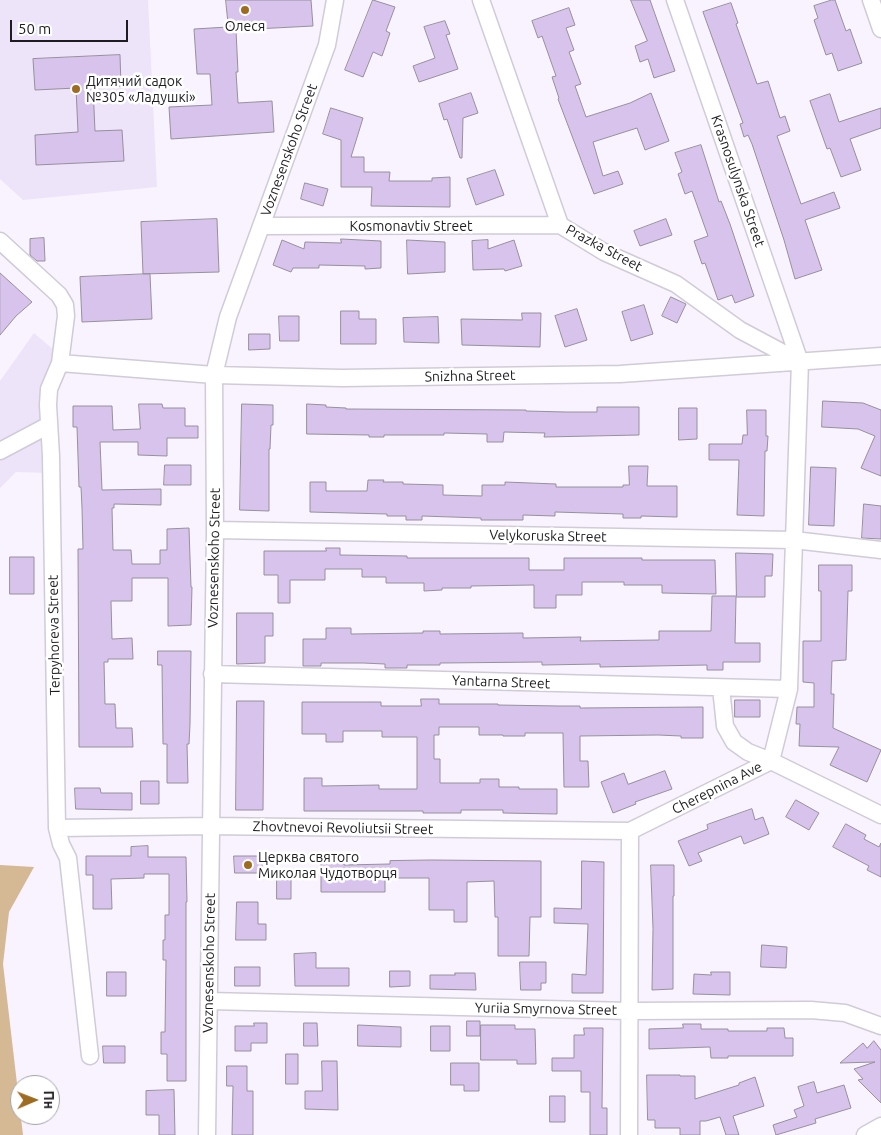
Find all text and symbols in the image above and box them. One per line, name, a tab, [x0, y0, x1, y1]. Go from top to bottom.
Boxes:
marker: Олеся	[239, 4, 251, 16]
scale bar	[12, 10, 130, 42]
place label: Олеся	[225, 18, 265, 34]
text: 50 m	[18, 20, 51, 37]
place label: Дитячий садок №305 «Ладушкі»	[86, 73, 196, 105]
street label: Voznesenskoho Street	[257, 81, 321, 219]
marker: Дитячий садок №305 «Ладушкі»	[70, 83, 82, 95]
street label: Krasnosulynska Street	[708, 113, 768, 249]
street label: Kosmonavtiv Street	[350, 218, 472, 234]
street label: Prazka Street	[563, 221, 645, 275]
street label: Snizhna Street	[425, 367, 515, 385]
street label: Voznesenskoho Street	[204, 488, 224, 628]
street label: Velykoruska Street	[489, 527, 607, 545]
street label: Terpyhoreva Street	[45, 575, 63, 695]
street label: Yantarna Street	[452, 672, 550, 692]
street label: Cherepnina Ave	[669, 758, 765, 818]
street label: Zhovtnevoi Revoliutsii Street	[252, 818, 434, 838]
place label: Церква святого Миколая Чудотворця	[258, 849, 397, 882]
marker: Церква святого Миколая Чудотворця	[242, 859, 254, 871]
street label: Voznesenskoho Street	[199, 893, 219, 1033]
street label: Yuriia Smyrnova Street	[475, 999, 617, 1019]
north arrow	[10, 1075, 60, 1125]
text: Пн	[41, 1090, 57, 1109]

